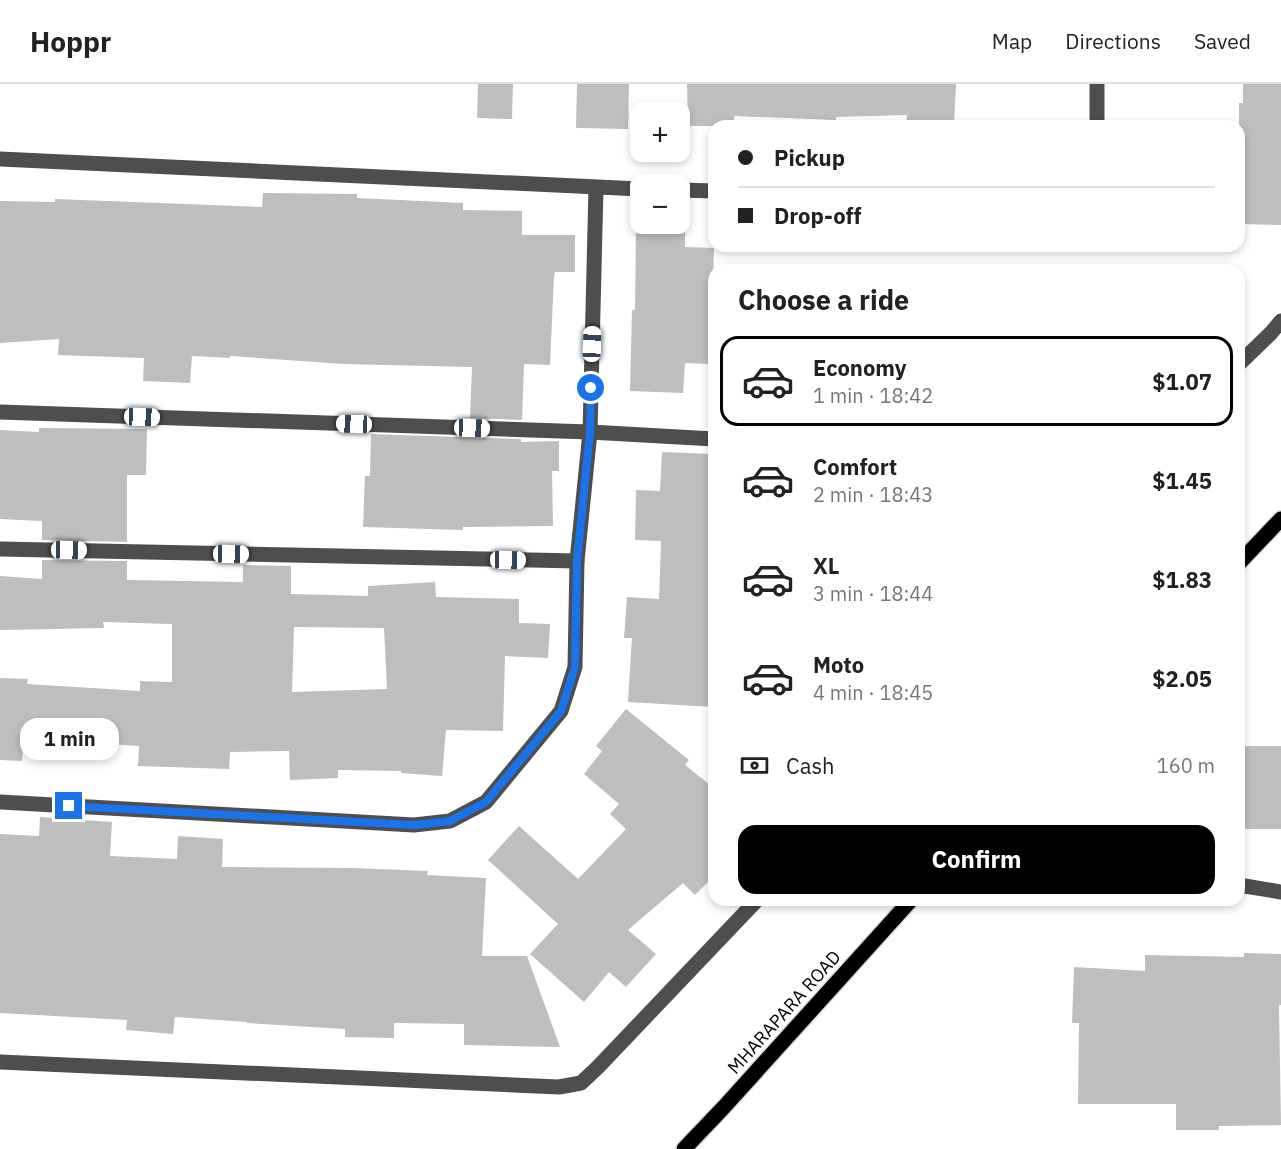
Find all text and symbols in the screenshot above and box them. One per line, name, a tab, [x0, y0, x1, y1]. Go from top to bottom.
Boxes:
text: Hoppr	[30, 23, 111, 60]
text: Map	[992, 27, 1032, 55]
text: Directions	[1065, 27, 1161, 55]
text: Saved	[1194, 27, 1251, 55]
map controls	[630, 102, 690, 234]
button: +	[630, 102, 690, 162]
text: Pickup	[774, 143, 845, 172]
button: −	[630, 174, 690, 234]
text: Drop-off	[774, 201, 861, 230]
text: Choose a ride	[738, 282, 909, 317]
car	[582, 326, 602, 362]
text: Economy	[813, 353, 907, 382]
icon: car	[741, 354, 795, 408]
text: $1.07	[1152, 367, 1212, 396]
route start	[577, 374, 604, 401]
text: 1 min · 18:42	[813, 382, 933, 409]
car	[124, 407, 160, 427]
car	[336, 414, 372, 434]
car	[454, 418, 490, 438]
text: Comfort	[813, 452, 897, 481]
icon: car	[741, 453, 795, 507]
text: $1.45	[1152, 466, 1212, 495]
text: 2 min · 18:43	[813, 481, 933, 508]
car	[51, 541, 87, 559]
car	[213, 545, 249, 563]
car	[490, 551, 526, 569]
text: XL	[813, 551, 839, 580]
icon: car	[741, 552, 795, 606]
text: $1.83	[1152, 565, 1212, 594]
text: 3 min · 18:44	[813, 580, 933, 607]
text: Moto	[813, 650, 864, 679]
icon: car	[741, 651, 795, 705]
text: $2.05	[1152, 664, 1212, 693]
text: 4 min · 18:45	[813, 679, 933, 706]
callout: 1 min	[20, 719, 118, 761]
text: 1 min	[43, 725, 96, 752]
icon: cash	[738, 749, 771, 782]
text: Cash	[786, 751, 835, 780]
text: 160 m	[1157, 752, 1215, 779]
route end	[55, 792, 82, 819]
button: Confirm	[738, 825, 1215, 894]
street label: MHARAPARA ROAD	[722, 945, 846, 1079]

